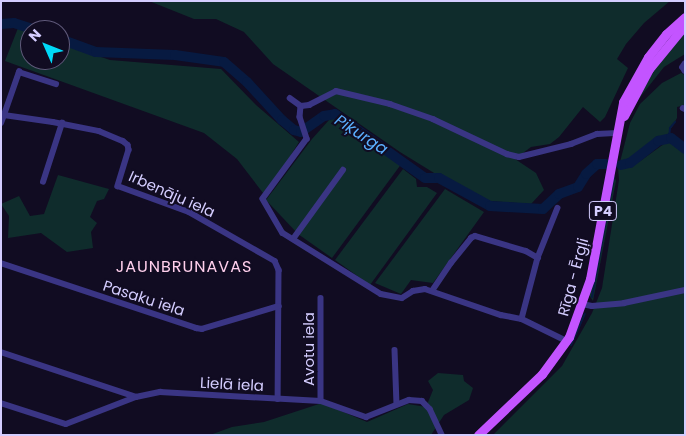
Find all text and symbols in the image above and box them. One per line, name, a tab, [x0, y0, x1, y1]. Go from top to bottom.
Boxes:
north arrow	[20, 20, 70, 70]
text: N	[24, 25, 46, 46]
water label: Piķurga	[331, 111, 391, 159]
street label: Irbenāju iela	[126, 167, 218, 221]
road number: P4	[588, 200, 618, 222]
street label: Rīga - Ērgļi	[554, 236, 592, 318]
district label: JAUNBRUNAVAS	[114, 257, 254, 277]
street label: Pasaku iela	[101, 276, 187, 320]
street label: Avotu iela	[300, 312, 318, 386]
street label: Lielā iela	[200, 373, 264, 395]

